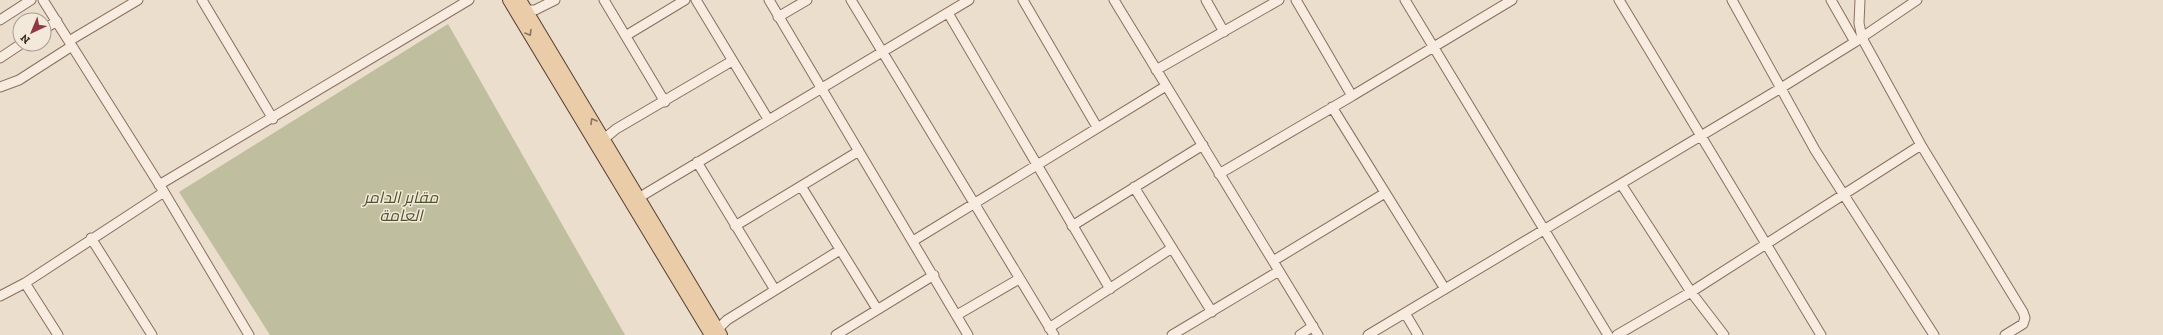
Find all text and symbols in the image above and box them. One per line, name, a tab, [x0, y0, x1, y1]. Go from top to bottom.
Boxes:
north arrow	[12, 12, 52, 52]
one-way arrow	[524, 29, 532, 36]
text: N	[17, 31, 33, 46]
one-way arrow	[591, 118, 598, 125]
park label: مقابر الدامر العامة	[362, 188, 439, 225]

